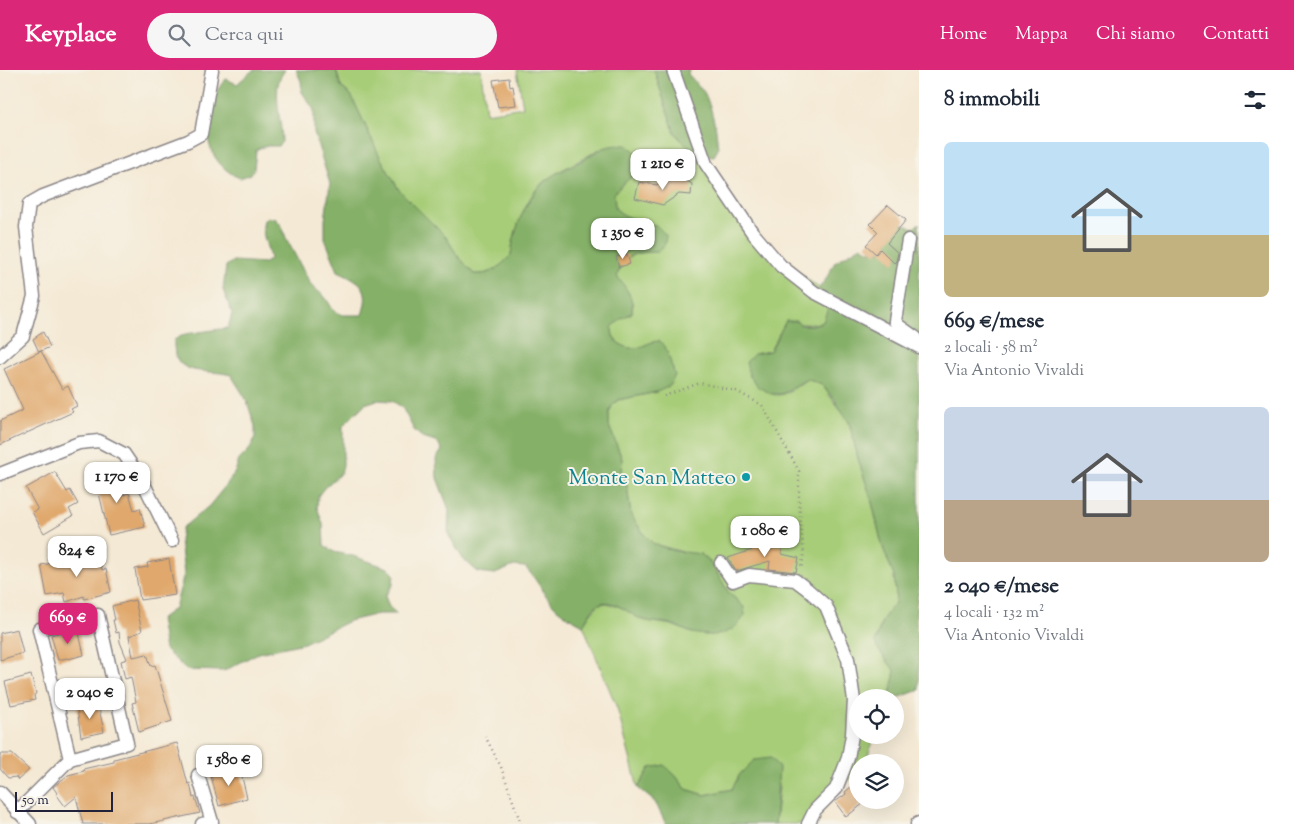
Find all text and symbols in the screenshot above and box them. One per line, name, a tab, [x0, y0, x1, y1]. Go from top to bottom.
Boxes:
search box	[147, 13, 497, 58]
text: Keyplace	[25, 18, 117, 52]
icon: search	[165, 21, 193, 49]
text: Cerca qui	[205, 22, 284, 49]
text: Home	[940, 22, 987, 48]
text: Mappa	[1015, 22, 1068, 48]
text: Chi siamo	[1096, 22, 1175, 48]
text: Contatti	[1203, 22, 1269, 48]
text: 8 immobili	[944, 85, 1040, 115]
icon: filters	[1241, 86, 1269, 114]
pin: 1 210 €	[617, 148, 709, 191]
text: 1 210 €	[641, 153, 685, 176]
icon: home	[1062, 175, 1152, 265]
pin: 1 350 €	[577, 218, 669, 260]
text: 1 350 €	[602, 222, 644, 245]
text: 669 €/mese	[944, 307, 1044, 337]
text: 2 locali · 58 m²	[944, 337, 1038, 360]
text: Via Antonio Vivaldi	[944, 360, 1084, 383]
icon: home	[1062, 440, 1152, 530]
pin: 1 170 €	[71, 462, 163, 504]
place label: Monte San Matteo	[568, 464, 736, 494]
text: 1 170 €	[95, 466, 139, 489]
marker: Monte San Matteo	[740, 471, 752, 483]
pin: 1 080 €	[719, 516, 811, 558]
text: 1 080 €	[741, 520, 789, 543]
pin: 824 €	[42, 536, 112, 578]
text: 824 €	[59, 540, 95, 563]
text: 2 040 €/mese	[944, 572, 1059, 602]
pin: 669 €	[33, 602, 103, 645]
text: 4 locali · 132 m²	[944, 602, 1044, 625]
text: 669 €	[50, 607, 86, 630]
text: Via Antonio Vivaldi	[944, 625, 1084, 648]
pin: 2 040 €	[44, 678, 136, 720]
text: 2 040 €	[66, 682, 114, 705]
map controls	[849, 689, 904, 809]
button: locate	[849, 689, 904, 744]
pin: 1 580 €	[183, 744, 275, 787]
text: 1 580 €	[207, 749, 251, 772]
button: layers	[849, 754, 904, 809]
scale bar	[15, 789, 112, 812]
text: 50 m	[22, 791, 49, 811]

